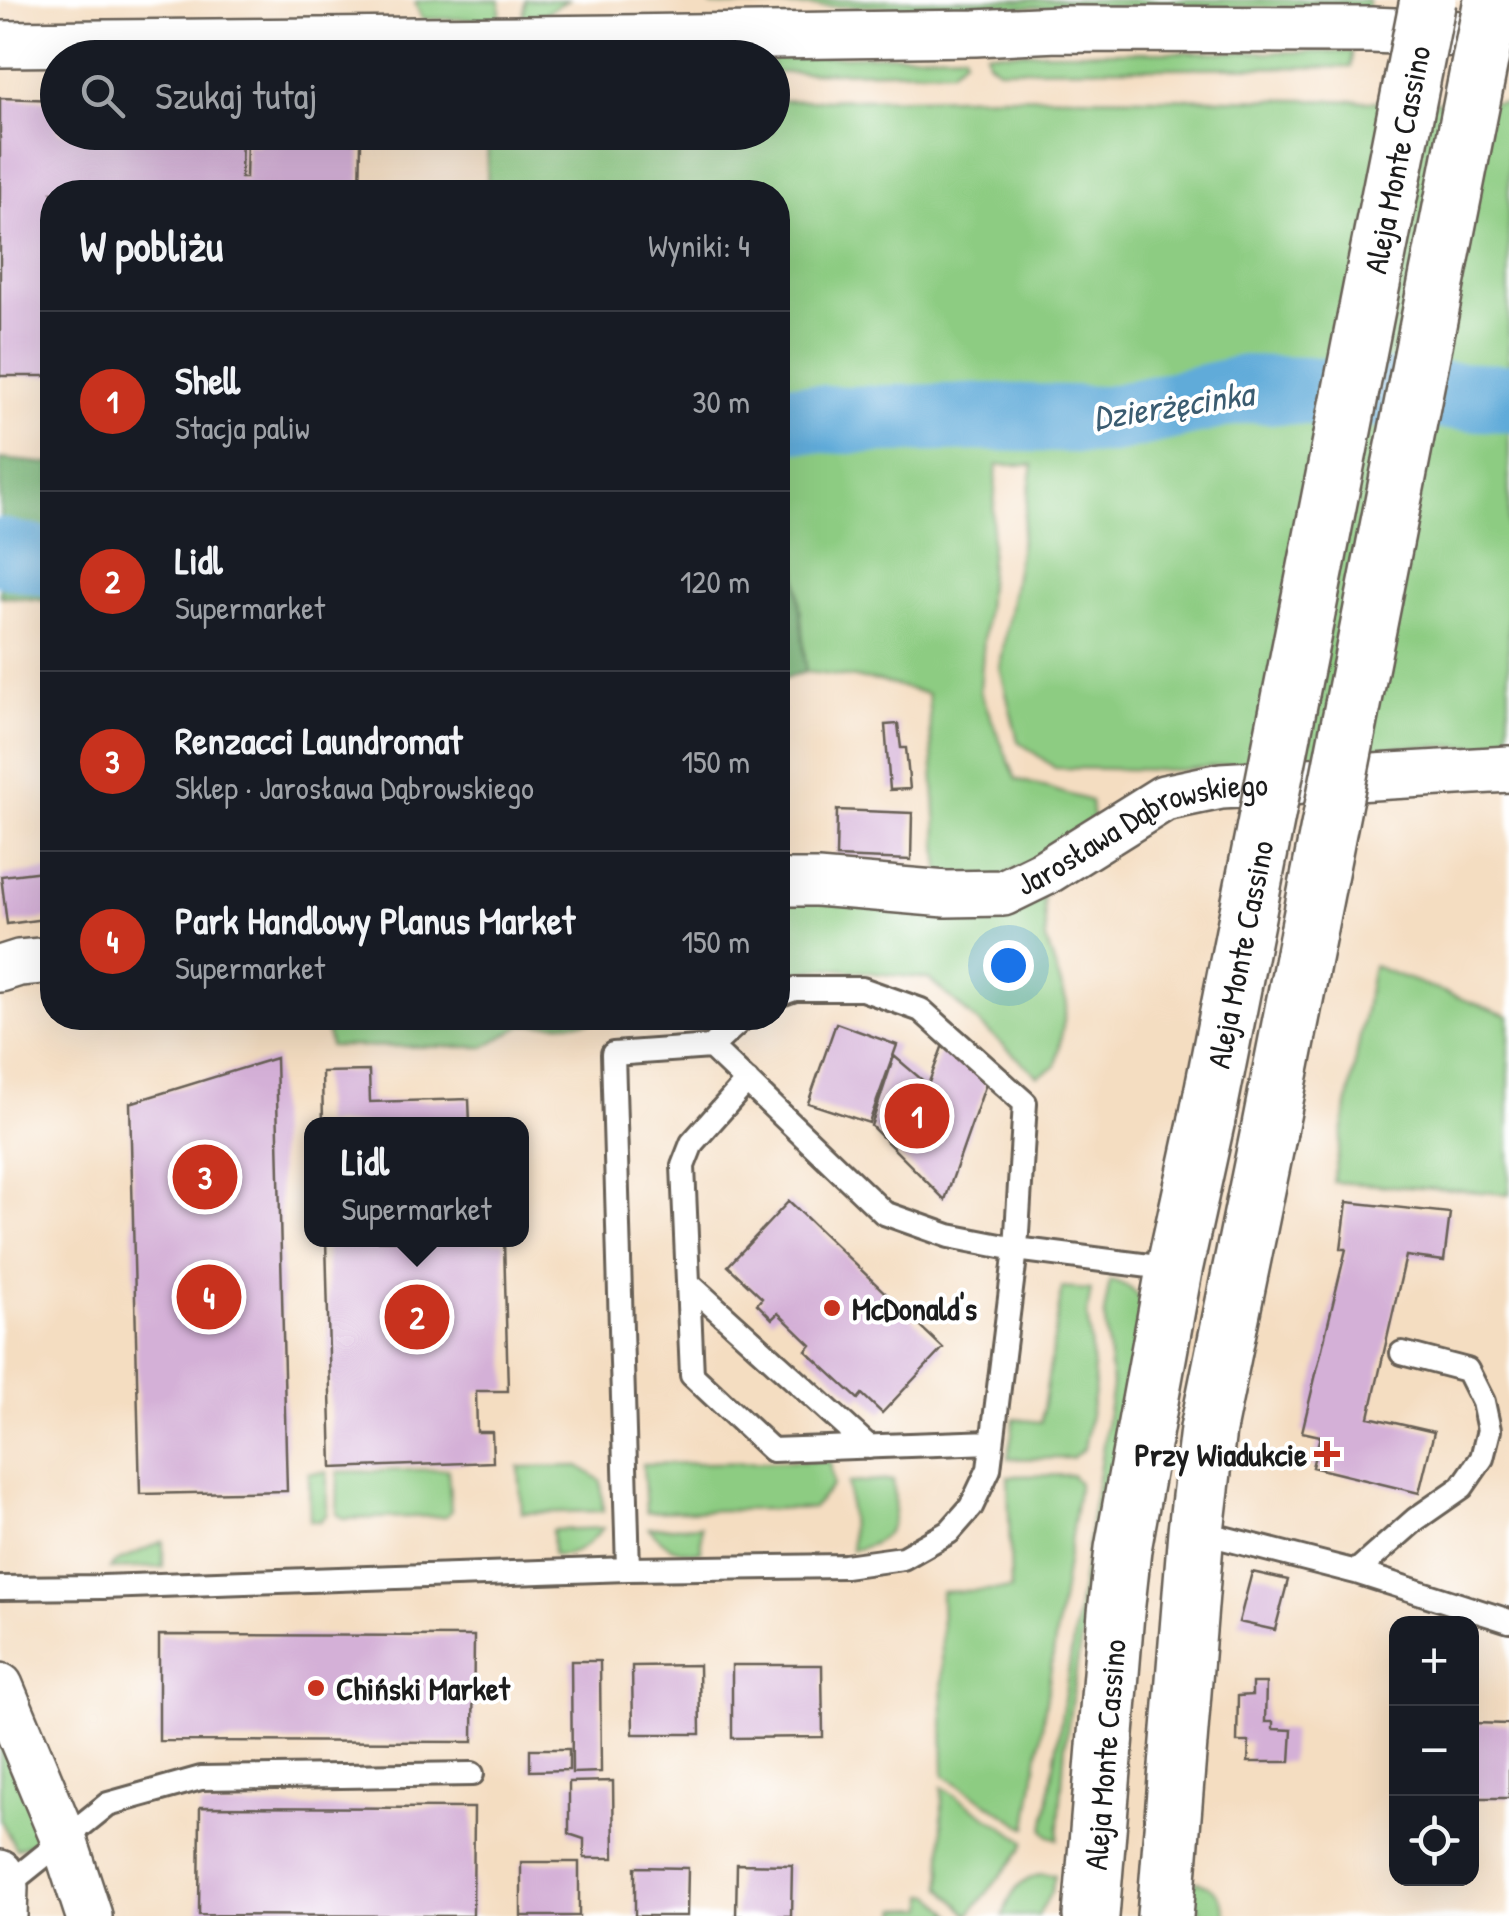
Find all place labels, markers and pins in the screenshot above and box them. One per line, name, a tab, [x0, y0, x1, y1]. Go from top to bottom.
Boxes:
pin: 1	[884, 1078, 950, 1154]
pin: 3	[172, 1140, 238, 1214]
pin: 4	[176, 1260, 242, 1334]
pin: 2	[384, 1280, 450, 1354]
place label: McDonald's	[852, 1287, 977, 1330]
marker: McDonald's	[821, 1297, 843, 1319]
place label: Przy Wiadukcie	[1134, 1433, 1307, 1477]
marker: Przy Wiadukcie	[1316, 1443, 1338, 1465]
place label: Chiński Market	[336, 1667, 511, 1710]
marker: Chiński Market	[305, 1677, 327, 1699]

